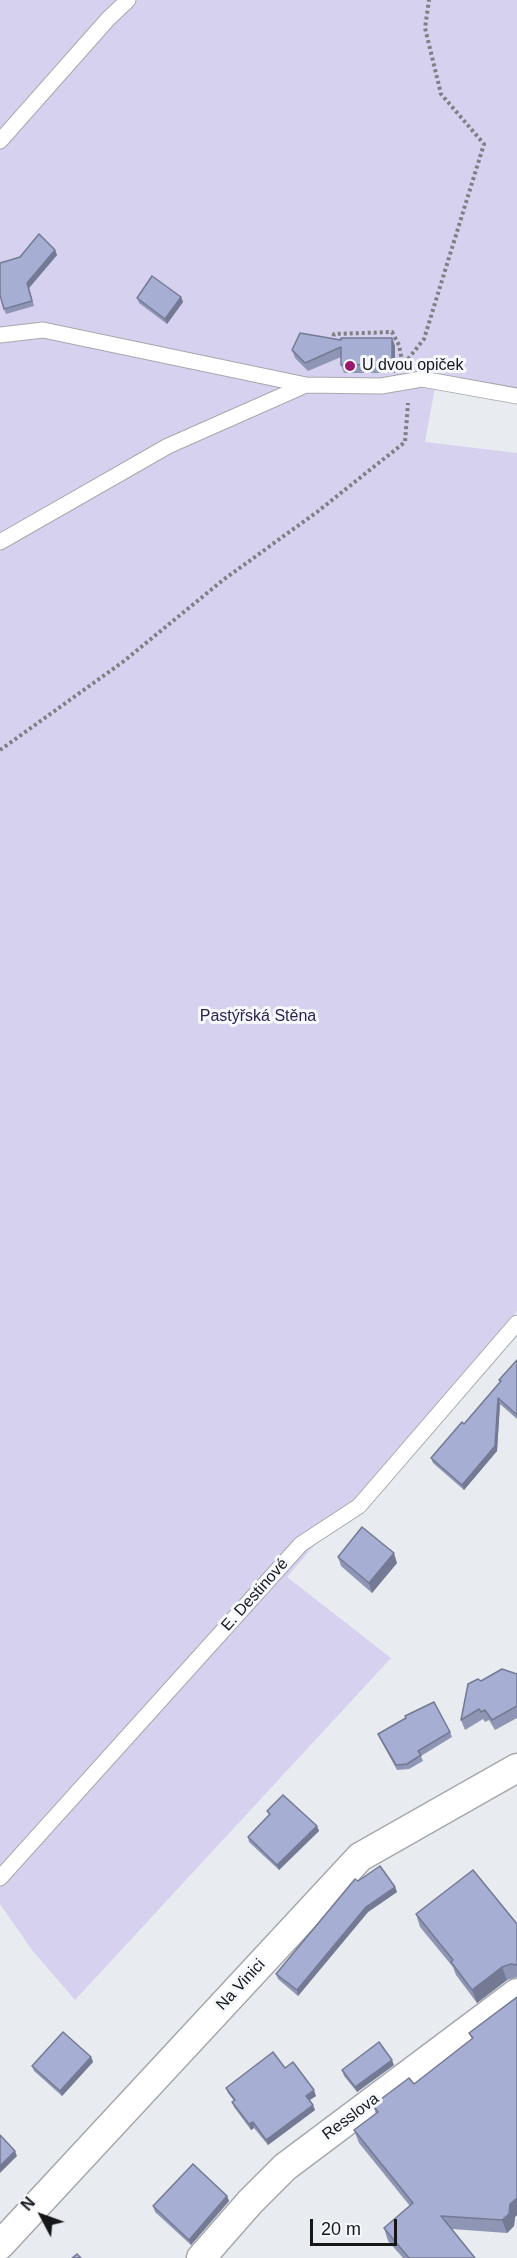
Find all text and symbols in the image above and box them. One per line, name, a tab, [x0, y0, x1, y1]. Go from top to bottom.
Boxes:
place label: U dvou opiček	[362, 356, 463, 376]
marker: U dvou opiček	[343, 359, 357, 373]
park label: Pastýřská Stěna	[200, 1007, 316, 1027]
street label: E. Destinové	[218, 1555, 292, 1635]
street label: Na Vinici	[213, 1955, 269, 2015]
street label: Resslova	[319, 2090, 383, 2144]
north arrow	[12, 2186, 72, 2246]
text: N	[18, 2194, 38, 2214]
scale bar	[313, 2207, 400, 2245]
text: 20 m	[321, 2219, 361, 2239]

